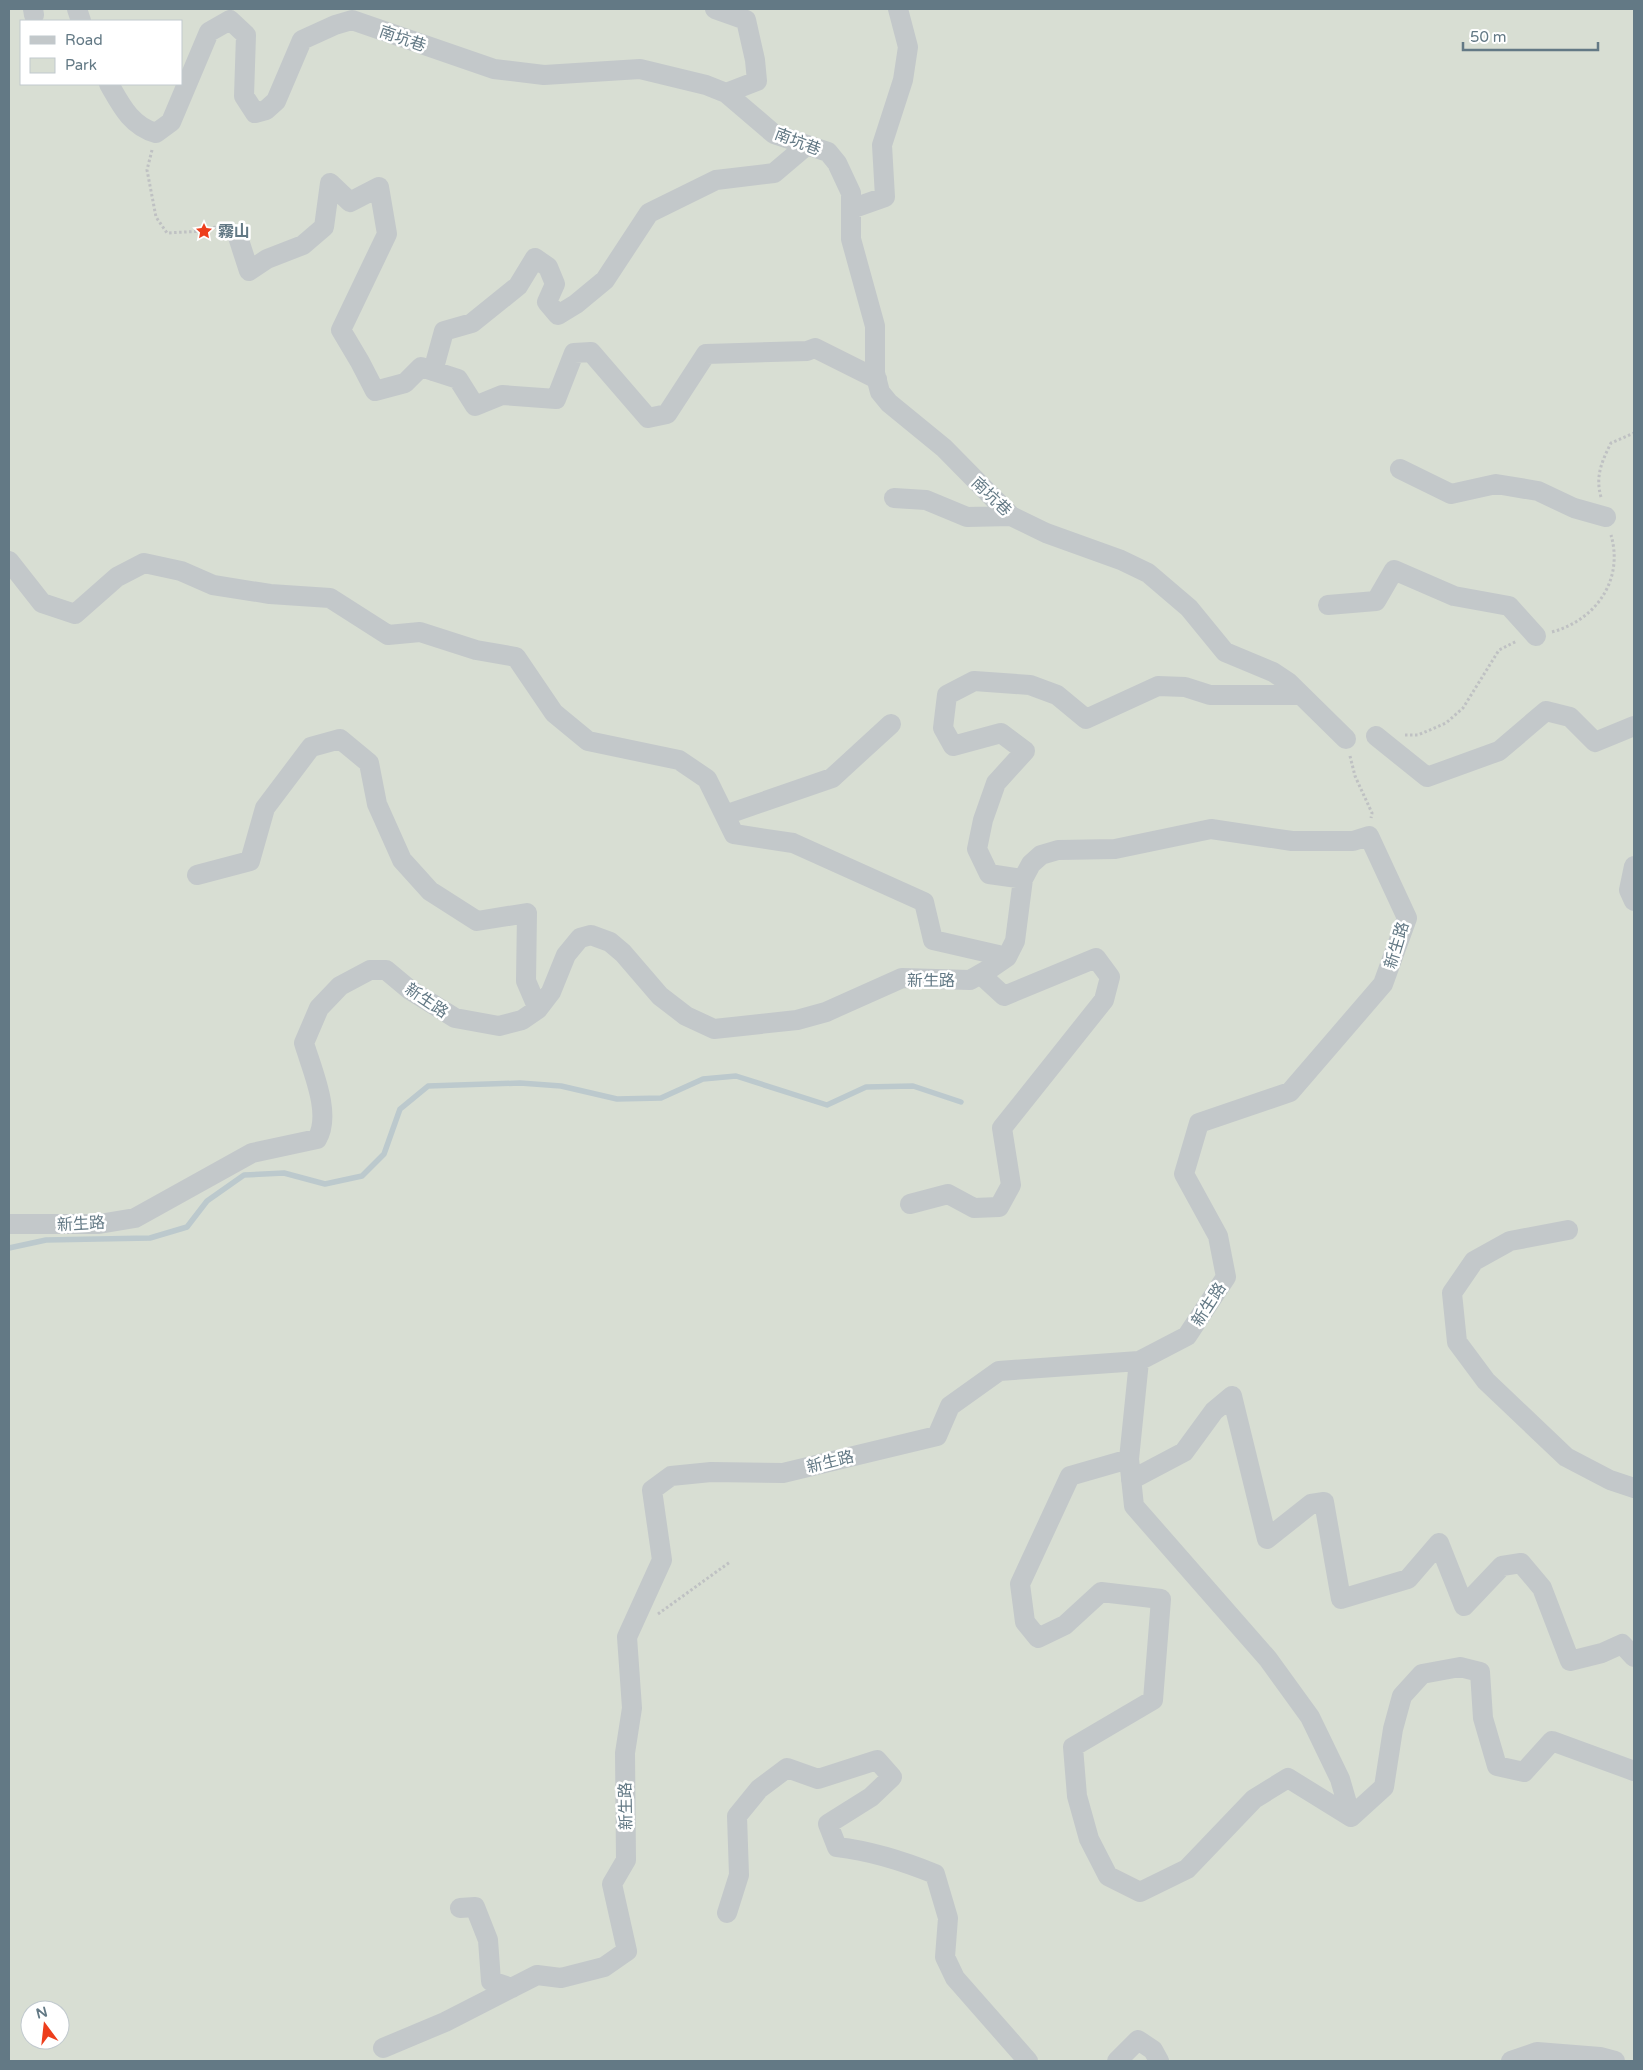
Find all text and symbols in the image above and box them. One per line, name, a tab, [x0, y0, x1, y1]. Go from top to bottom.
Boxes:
legend	[20, 20, 182, 85]
scale bar	[1463, 20, 1598, 52]
street label: 南坑巷	[377, 22, 429, 56]
text: 50 m	[1470, 28, 1507, 46]
text: Road	[65, 31, 103, 49]
text: Park	[65, 56, 97, 74]
street label: 南坑巷	[772, 124, 824, 160]
place icon: 霧山	[194, 221, 214, 241]
place label: 霧山	[218, 222, 250, 242]
street label: 南坑巷	[967, 473, 1016, 521]
street label: 新生路	[1380, 919, 1414, 971]
street label: 新生路	[907, 971, 955, 991]
street label: 新生路	[401, 979, 452, 1023]
street label: 新生路	[57, 1213, 106, 1235]
street label: 新生路	[1187, 1279, 1230, 1330]
street label: 新生路	[805, 1446, 856, 1477]
street label: 新生路	[616, 1782, 636, 1830]
north arrow	[20, 2000, 70, 2050]
text: N	[34, 2003, 49, 2023]

